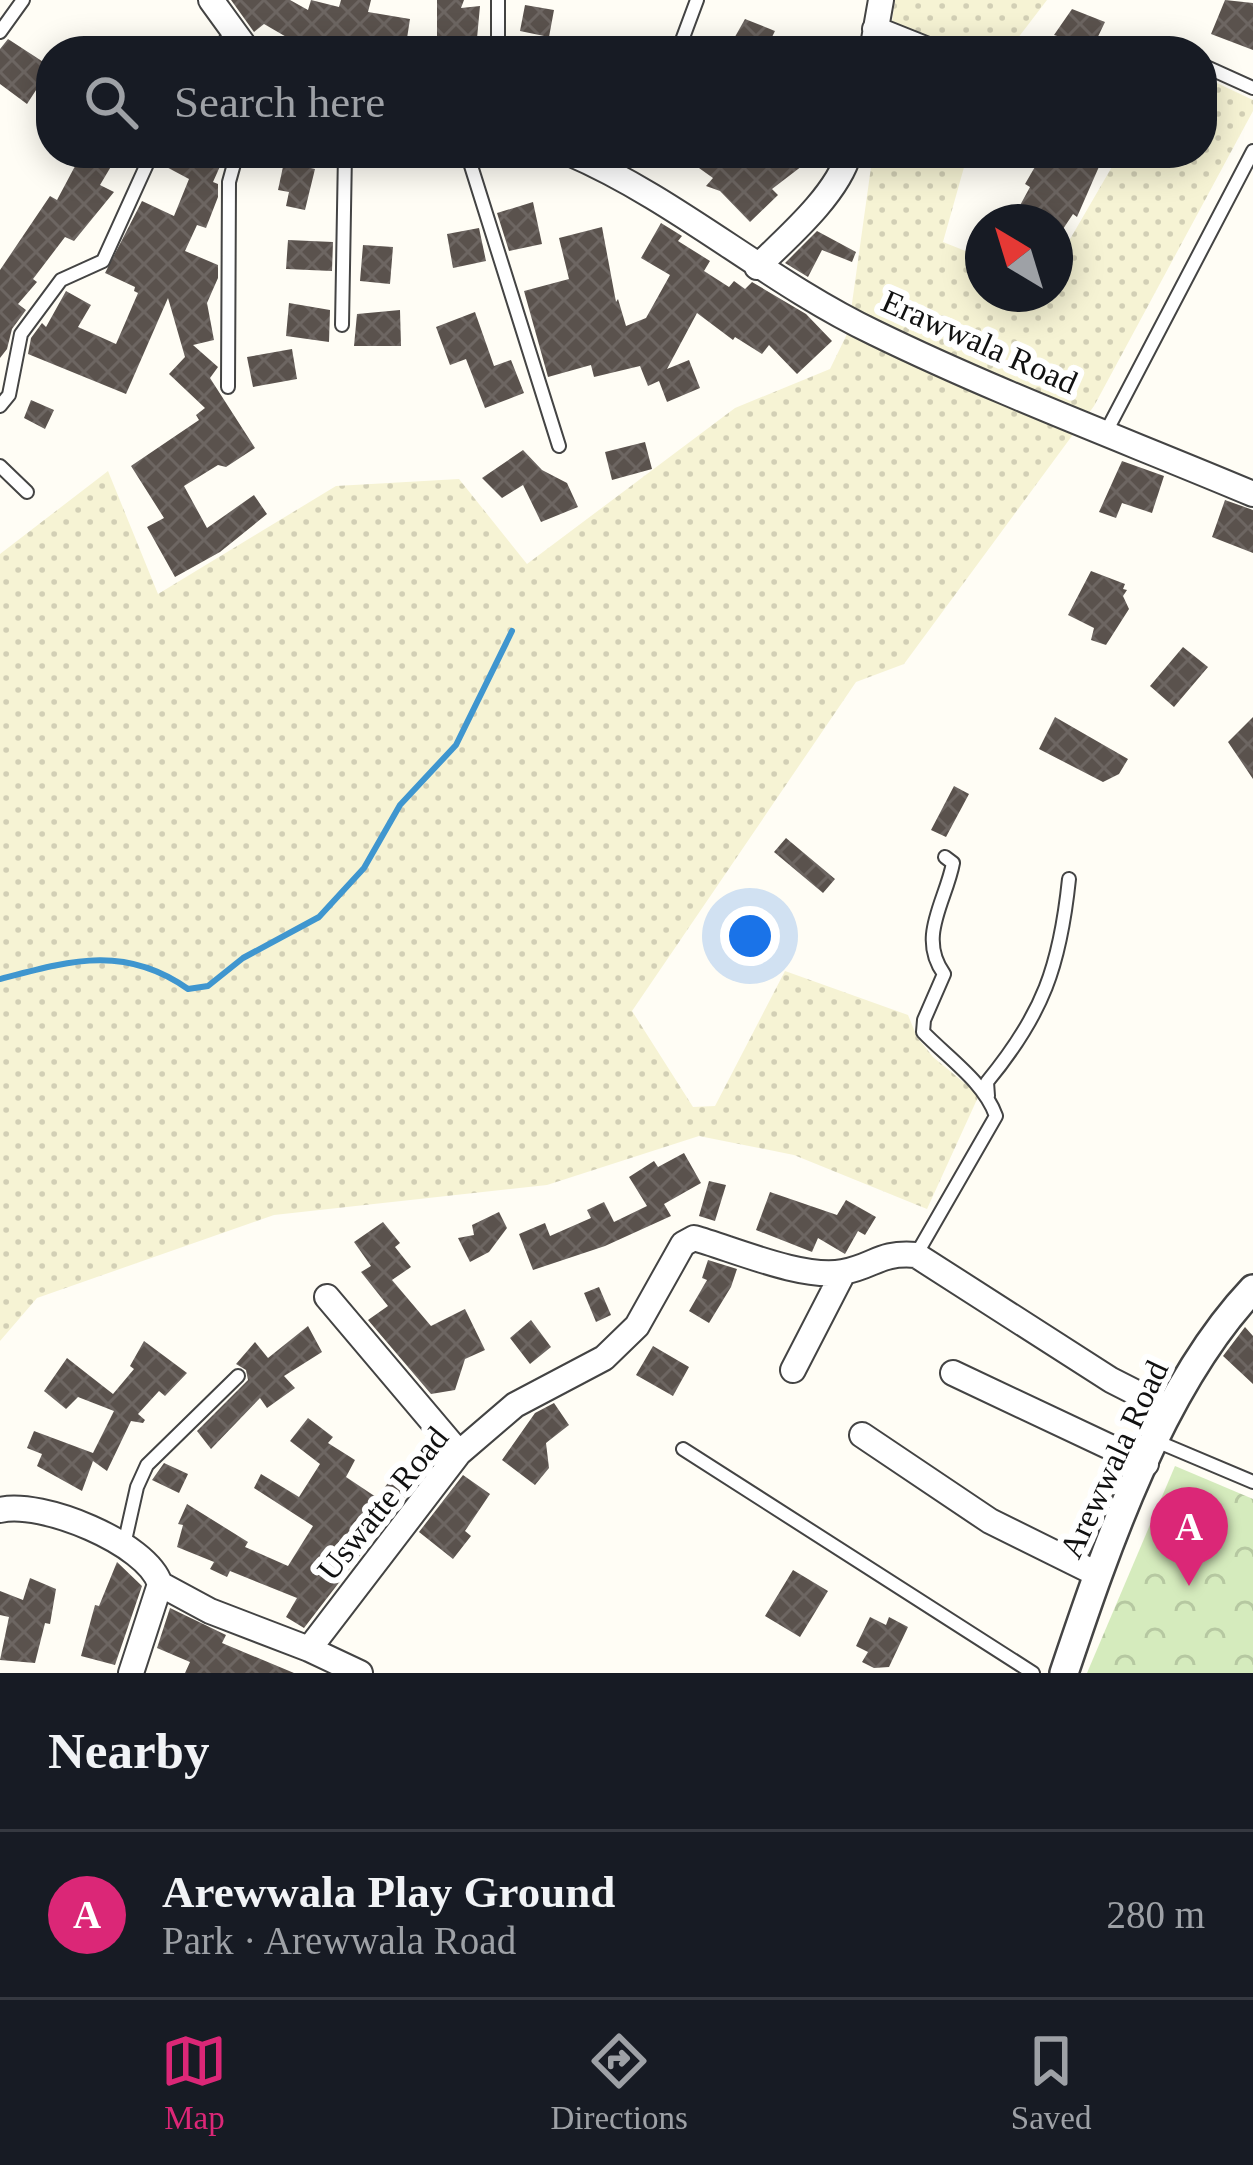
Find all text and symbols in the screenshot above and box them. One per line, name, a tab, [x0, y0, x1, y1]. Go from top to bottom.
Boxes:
search box	[36, 36, 1217, 168]
icon: search	[78, 69, 144, 135]
text: Search here	[174, 77, 385, 127]
north arrow	[965, 204, 1073, 312]
street label: Erawwala Road	[876, 283, 1083, 401]
your location	[720, 906, 780, 966]
street label: Arewwala Road	[1052, 1355, 1176, 1564]
street label: Uswatte Road	[310, 1420, 456, 1587]
pin: A	[1150, 1487, 1228, 1586]
text: Nearby	[48, 1723, 209, 1779]
text: Arewwala Play Ground	[162, 1867, 615, 1917]
text: A	[73, 1893, 101, 1936]
text: 280 m	[1106, 1893, 1205, 1936]
text: Park · Arewwala Road	[162, 1919, 516, 1962]
tab: Map	[161, 2028, 227, 2137]
tab: Directions	[550, 2028, 688, 2137]
tab: Saved	[1011, 2028, 1092, 2137]

